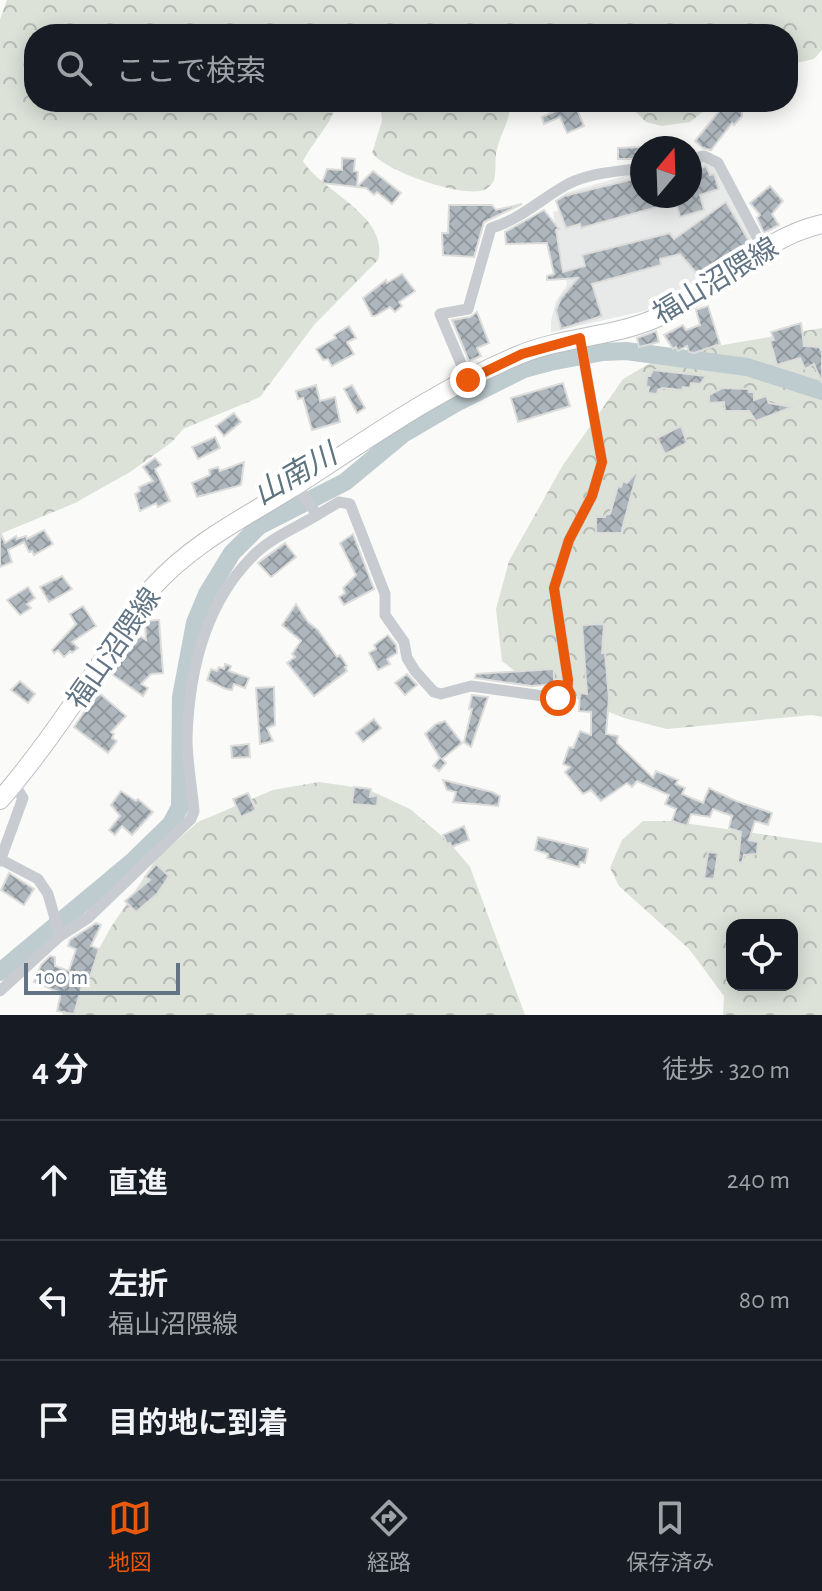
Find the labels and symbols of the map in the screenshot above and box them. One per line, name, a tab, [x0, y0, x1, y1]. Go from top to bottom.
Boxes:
north arrow	[630, 136, 702, 208]
street label: 福山沼隈線	[648, 232, 783, 330]
route end	[450, 362, 486, 398]
water label: 山南川	[248, 436, 345, 510]
street label: 福山沼隈線	[61, 583, 166, 715]
route start	[540, 680, 576, 716]
scale bar	[24, 959, 180, 995]

